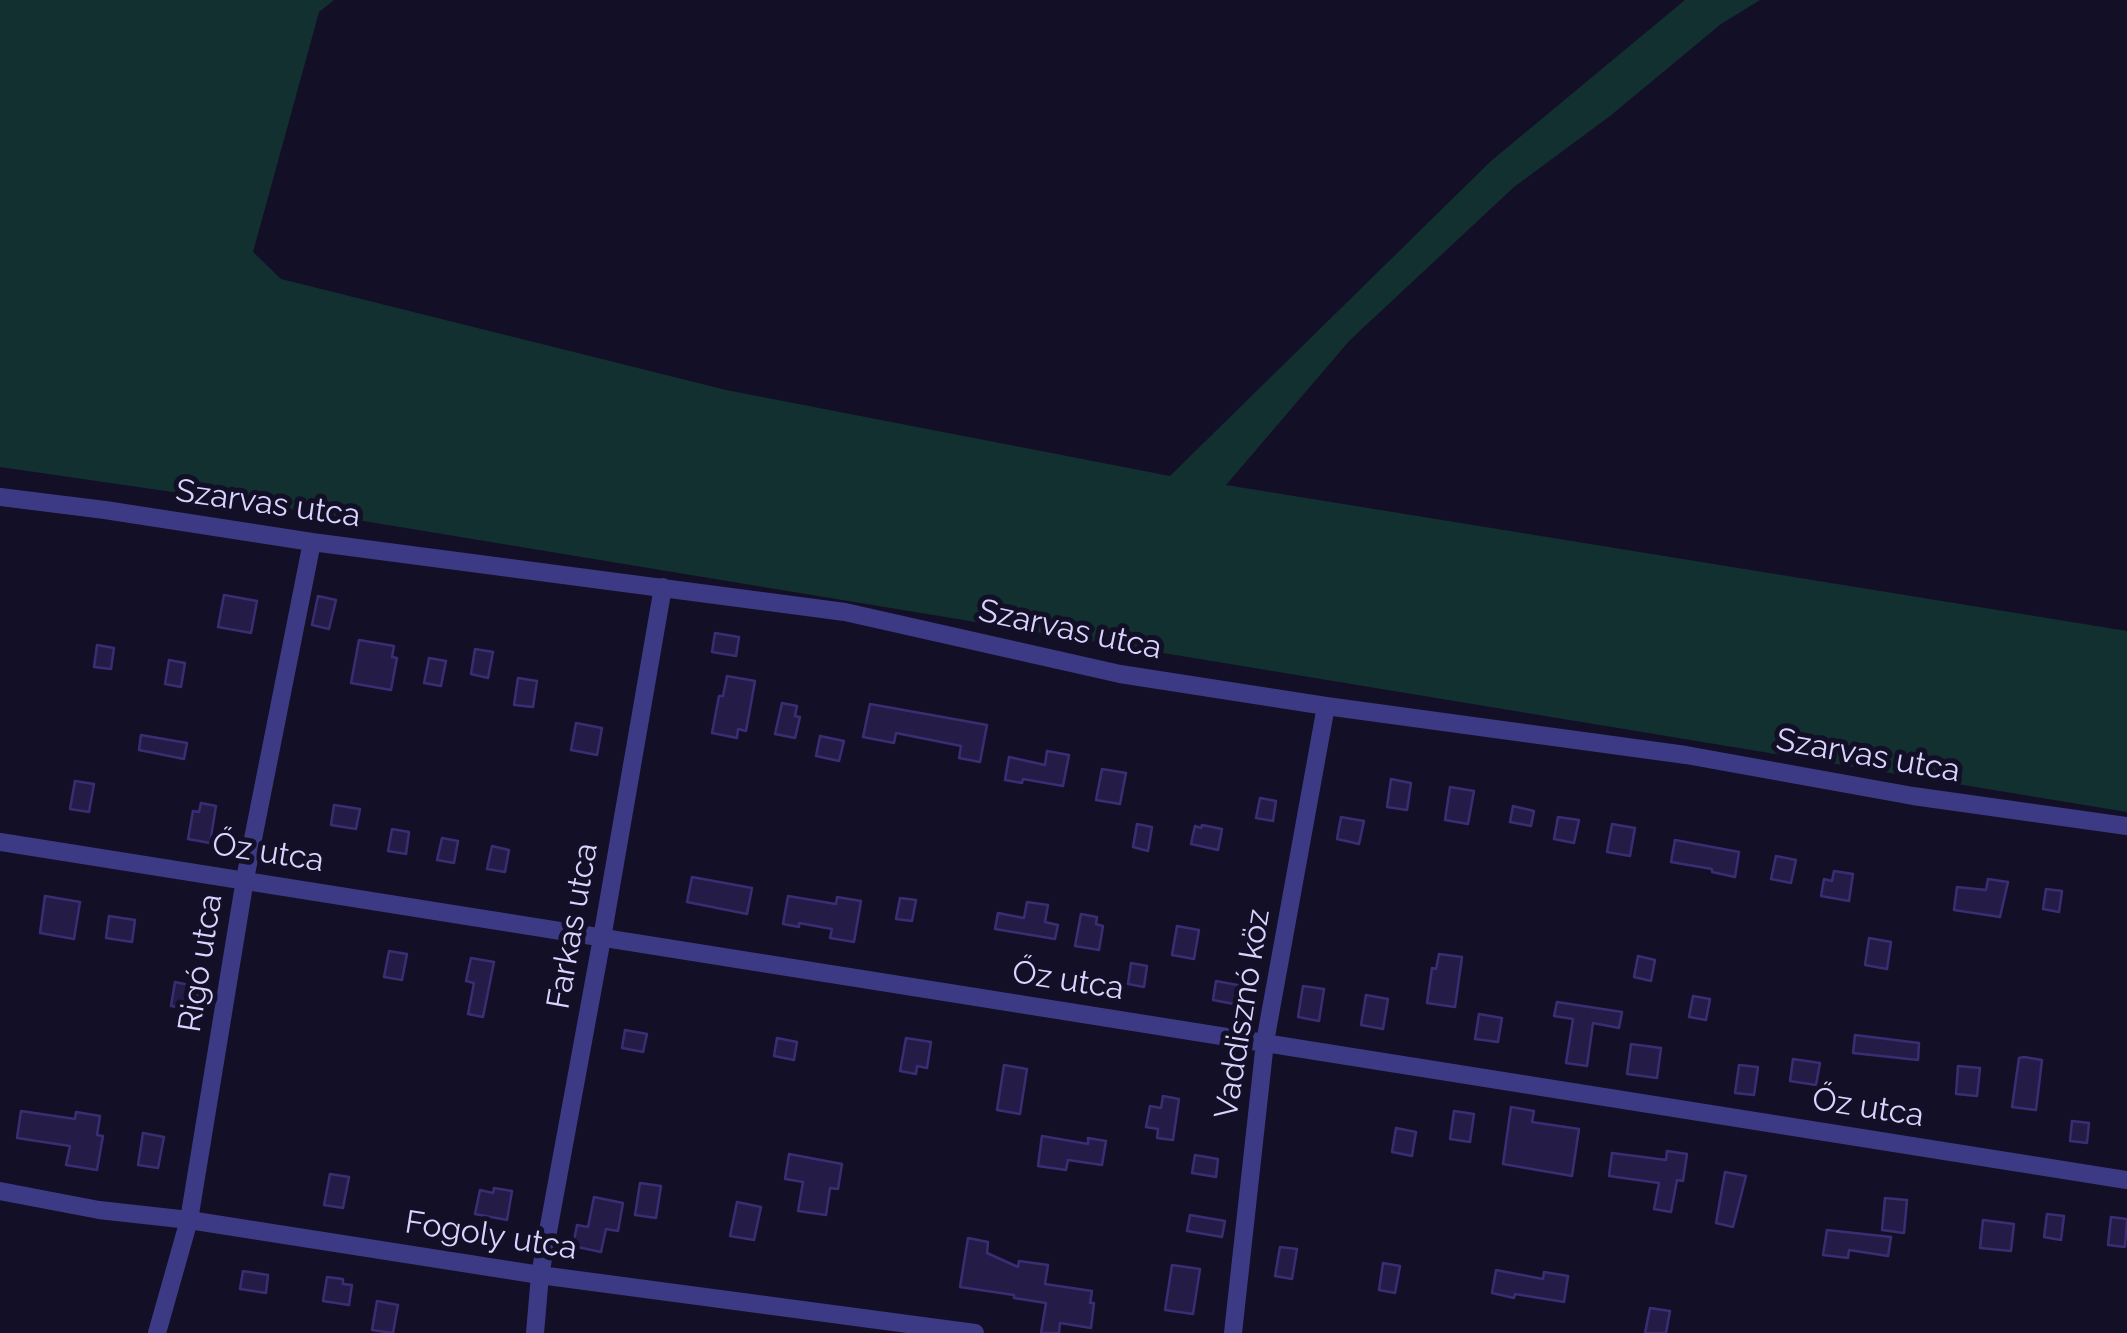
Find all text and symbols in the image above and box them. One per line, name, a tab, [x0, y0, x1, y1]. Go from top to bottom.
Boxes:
street label: Szarvas utca	[173, 472, 363, 536]
street label: Szarvas utca	[975, 592, 1165, 668]
street label: Szarvas utca	[1773, 721, 1963, 791]
street label: Őz utca	[209, 825, 327, 881]
street label: Farkas utca	[540, 840, 606, 1012]
street label: Rigó utca	[171, 891, 231, 1035]
street label: Vaddisznó köz	[1207, 906, 1279, 1122]
street label: Őz utca	[1009, 953, 1127, 1009]
street label: Őz utca	[1809, 1080, 1927, 1136]
street label: Fogoly utca	[402, 1203, 580, 1269]

